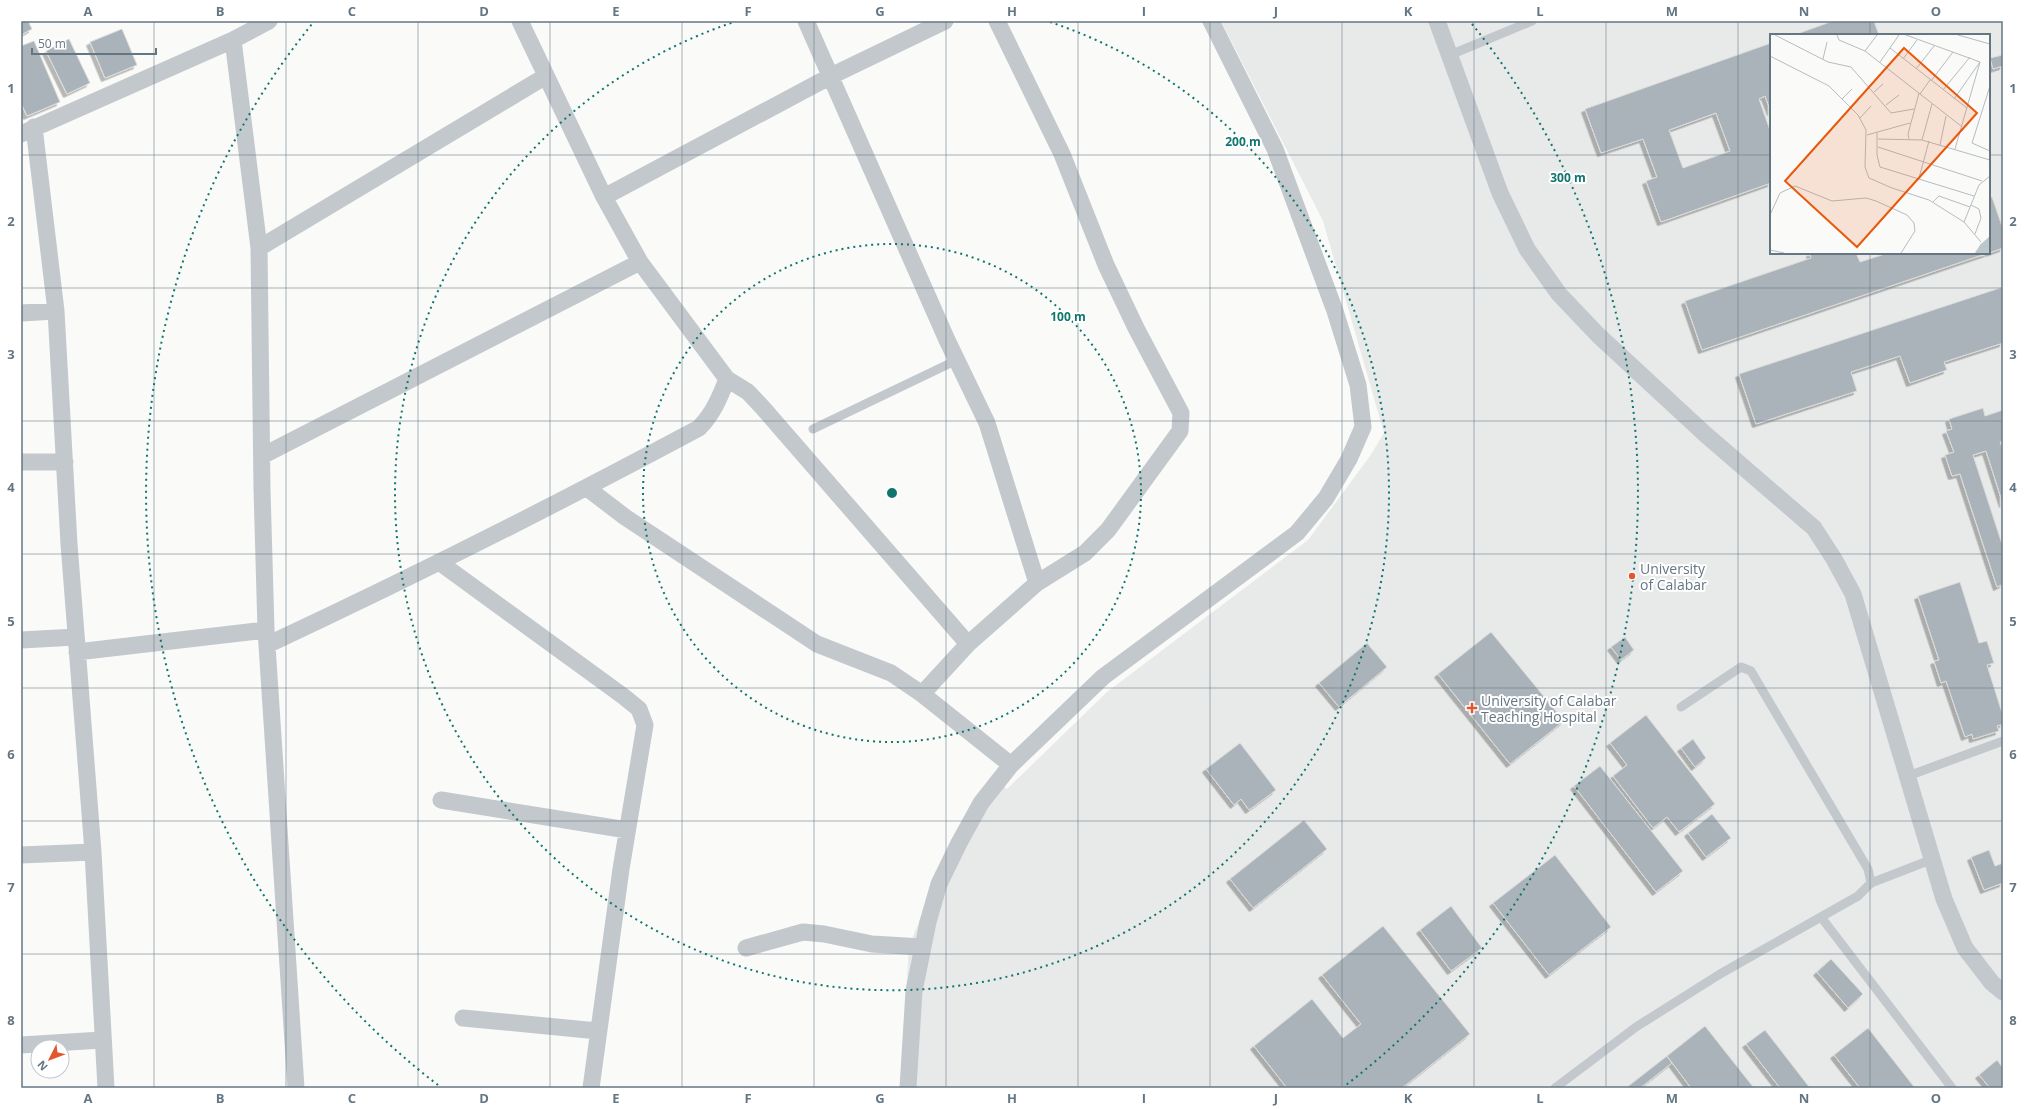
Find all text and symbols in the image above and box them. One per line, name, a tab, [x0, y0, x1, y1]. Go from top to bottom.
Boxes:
text: A	[84, 2, 93, 20]
text: B	[216, 2, 225, 20]
text: C	[348, 2, 356, 20]
text: D	[479, 2, 489, 20]
text: E	[612, 2, 620, 20]
text: F	[744, 2, 752, 20]
text: G	[875, 2, 885, 20]
text: H	[1007, 2, 1017, 20]
text: I	[1142, 2, 1146, 20]
text: J	[1273, 2, 1278, 20]
text: K	[1404, 2, 1413, 20]
text: L	[1536, 2, 1544, 20]
text: M	[1666, 2, 1678, 20]
text: N	[1799, 2, 1809, 20]
text: O	[1931, 2, 1941, 20]
scale bar	[32, 30, 156, 56]
inset map	[1770, 34, 1990, 254]
text: 50 m	[38, 35, 66, 52]
text: 1	[7, 79, 15, 97]
text: 1	[2009, 79, 2017, 97]
text: 200 m	[1225, 133, 1261, 150]
text: 300 m	[1550, 169, 1586, 186]
text: 2	[7, 212, 15, 230]
text: 2	[2009, 212, 2017, 230]
text: 100 m	[1050, 308, 1086, 325]
text: 3	[7, 345, 15, 363]
text: 3	[2009, 345, 2017, 363]
text: 4	[7, 478, 15, 496]
text: 4	[2009, 478, 2017, 496]
centre of rings	[885, 486, 899, 500]
place label: University of Calabar	[1640, 559, 1707, 594]
marker: University of Calabar	[1627, 571, 1637, 581]
text: 5	[7, 612, 15, 630]
text: 5	[2009, 612, 2017, 630]
place label: University of Calabar Teaching Hospital	[1481, 691, 1617, 726]
marker: University of Calabar Teaching Hospital	[1466, 702, 1478, 714]
text: 6	[7, 745, 15, 763]
text: 6	[2009, 745, 2017, 763]
text: 7	[7, 878, 15, 896]
text: 7	[2009, 878, 2017, 896]
text: 8	[7, 1011, 15, 1029]
text: 8	[2009, 1011, 2017, 1029]
north arrow	[30, 1039, 70, 1079]
text: N	[34, 1058, 51, 1074]
text: A	[84, 1089, 93, 1107]
text: B	[216, 1089, 225, 1107]
text: C	[348, 1089, 356, 1107]
text: D	[479, 1089, 489, 1107]
text: E	[612, 1089, 620, 1107]
text: F	[744, 1089, 752, 1107]
text: G	[875, 1089, 885, 1107]
text: H	[1007, 1089, 1017, 1107]
text: I	[1142, 1089, 1146, 1107]
text: J	[1273, 1089, 1278, 1107]
text: K	[1404, 1089, 1413, 1107]
text: L	[1536, 1089, 1544, 1107]
text: M	[1666, 1089, 1678, 1107]
text: N	[1799, 1089, 1809, 1107]
text: O	[1931, 1089, 1941, 1107]

